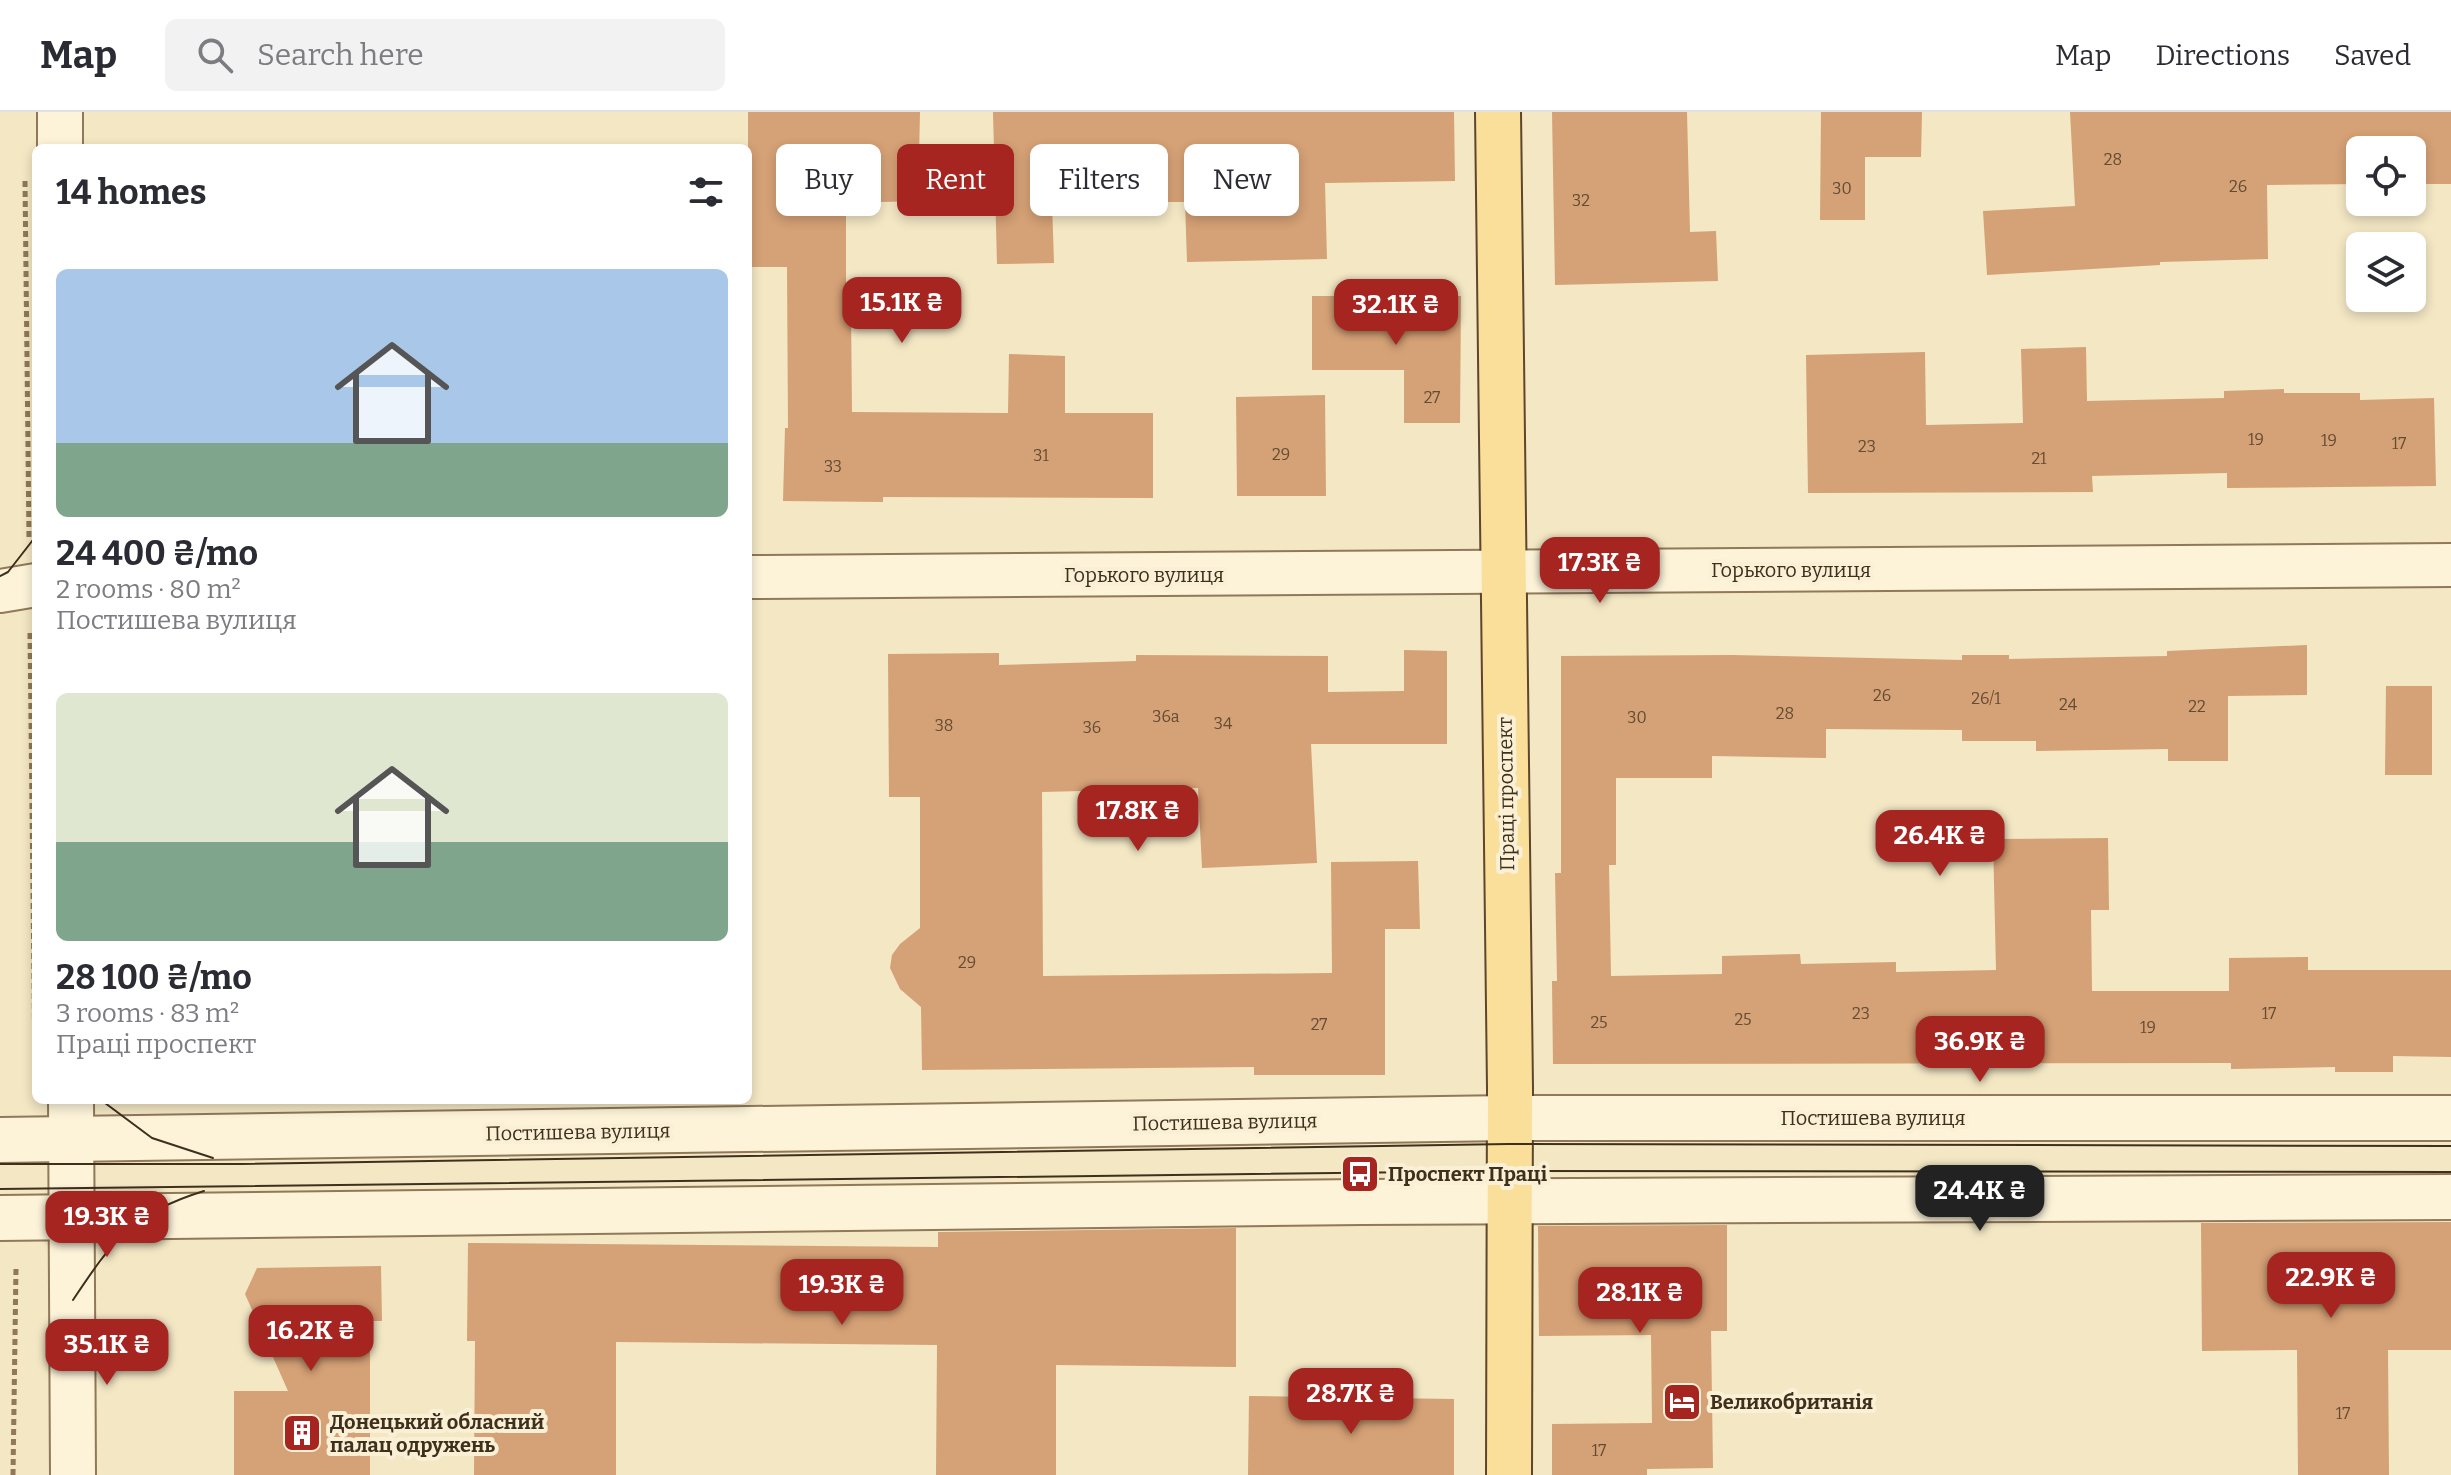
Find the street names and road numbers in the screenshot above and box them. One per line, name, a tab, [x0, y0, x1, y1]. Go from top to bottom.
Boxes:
street label: Горького вулиця	[1711, 558, 1871, 582]
street label: Горького вулиця	[1064, 563, 1224, 587]
street label: Праці проспект	[1493, 717, 1519, 871]
street label: Постишева вулиця	[1780, 1106, 1966, 1130]
street label: Постишева вулиця	[1132, 1108, 1318, 1136]
street label: Постишева вулиця	[485, 1118, 671, 1146]

